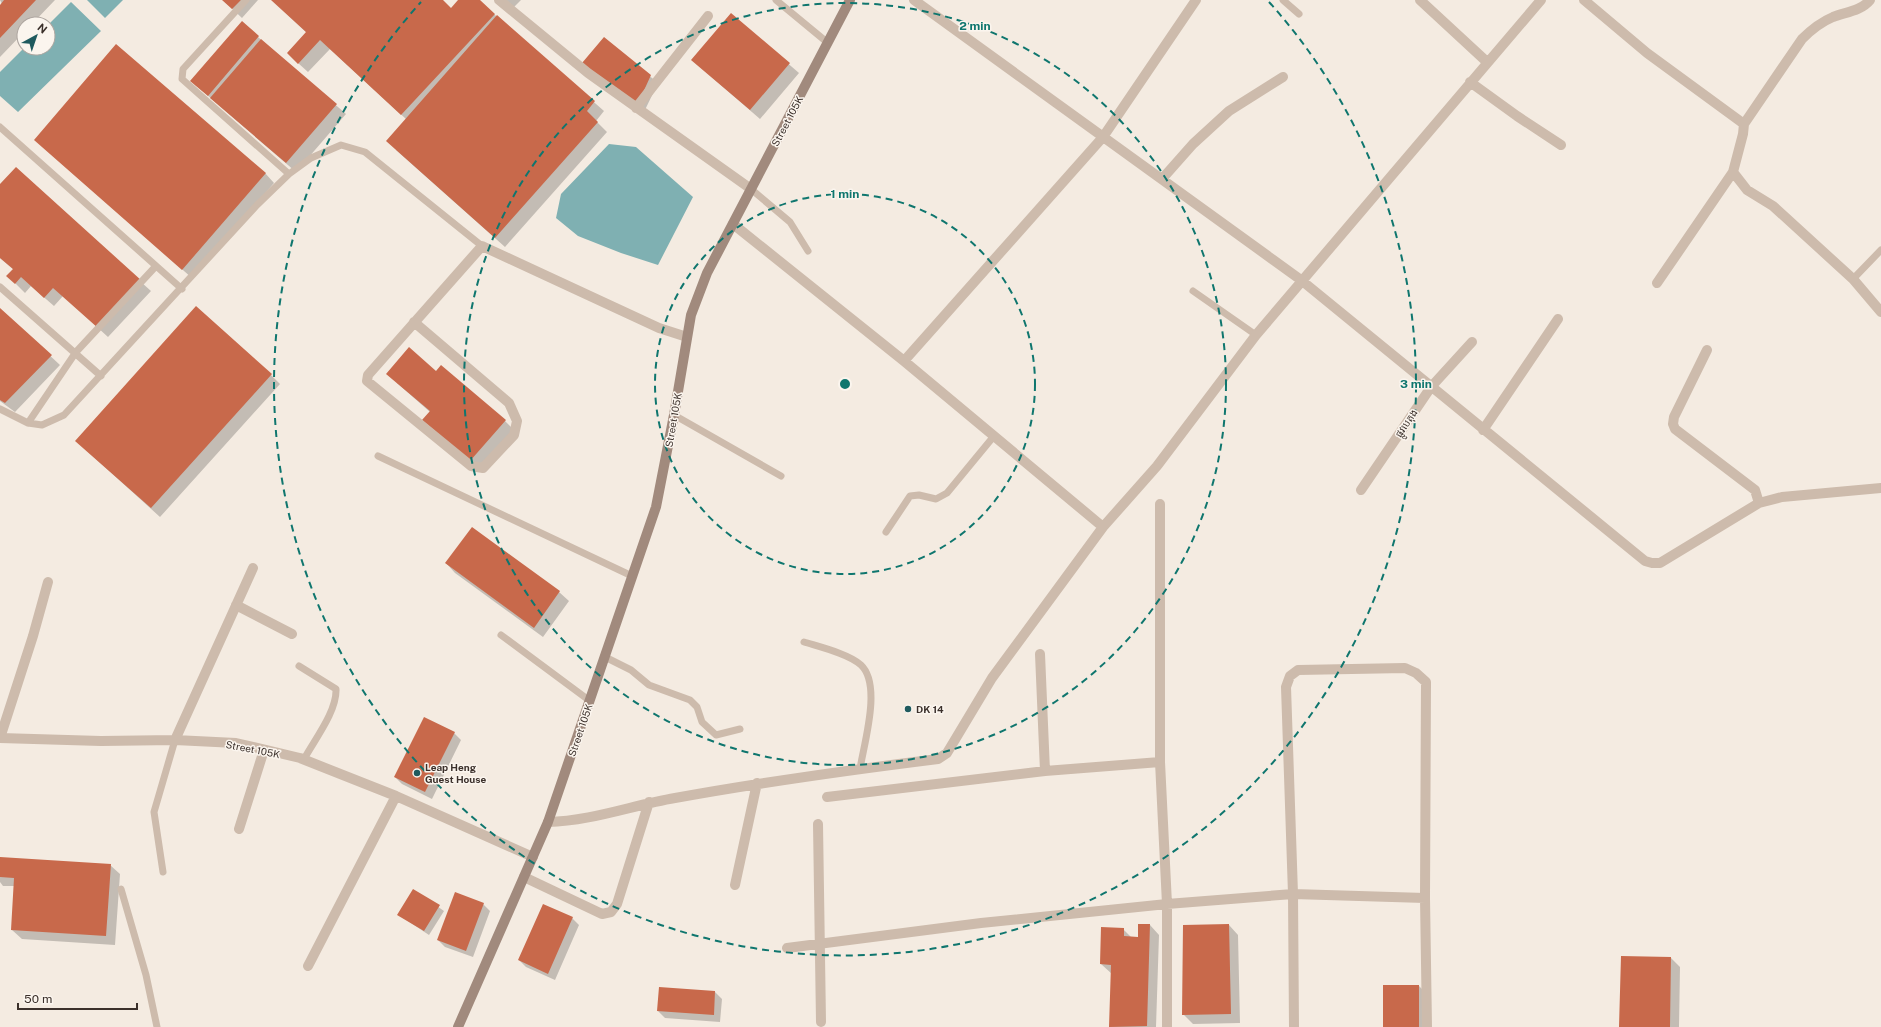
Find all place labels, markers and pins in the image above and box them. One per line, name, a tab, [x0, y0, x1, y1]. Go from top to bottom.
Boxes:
centre of rings	[838, 377, 852, 391]
place label: DK 14	[916, 703, 944, 715]
marker: DK 14	[903, 704, 913, 714]
place label: Leap Heng Guest House	[425, 761, 486, 785]
marker: Leap Heng Guest House	[412, 768, 422, 778]

